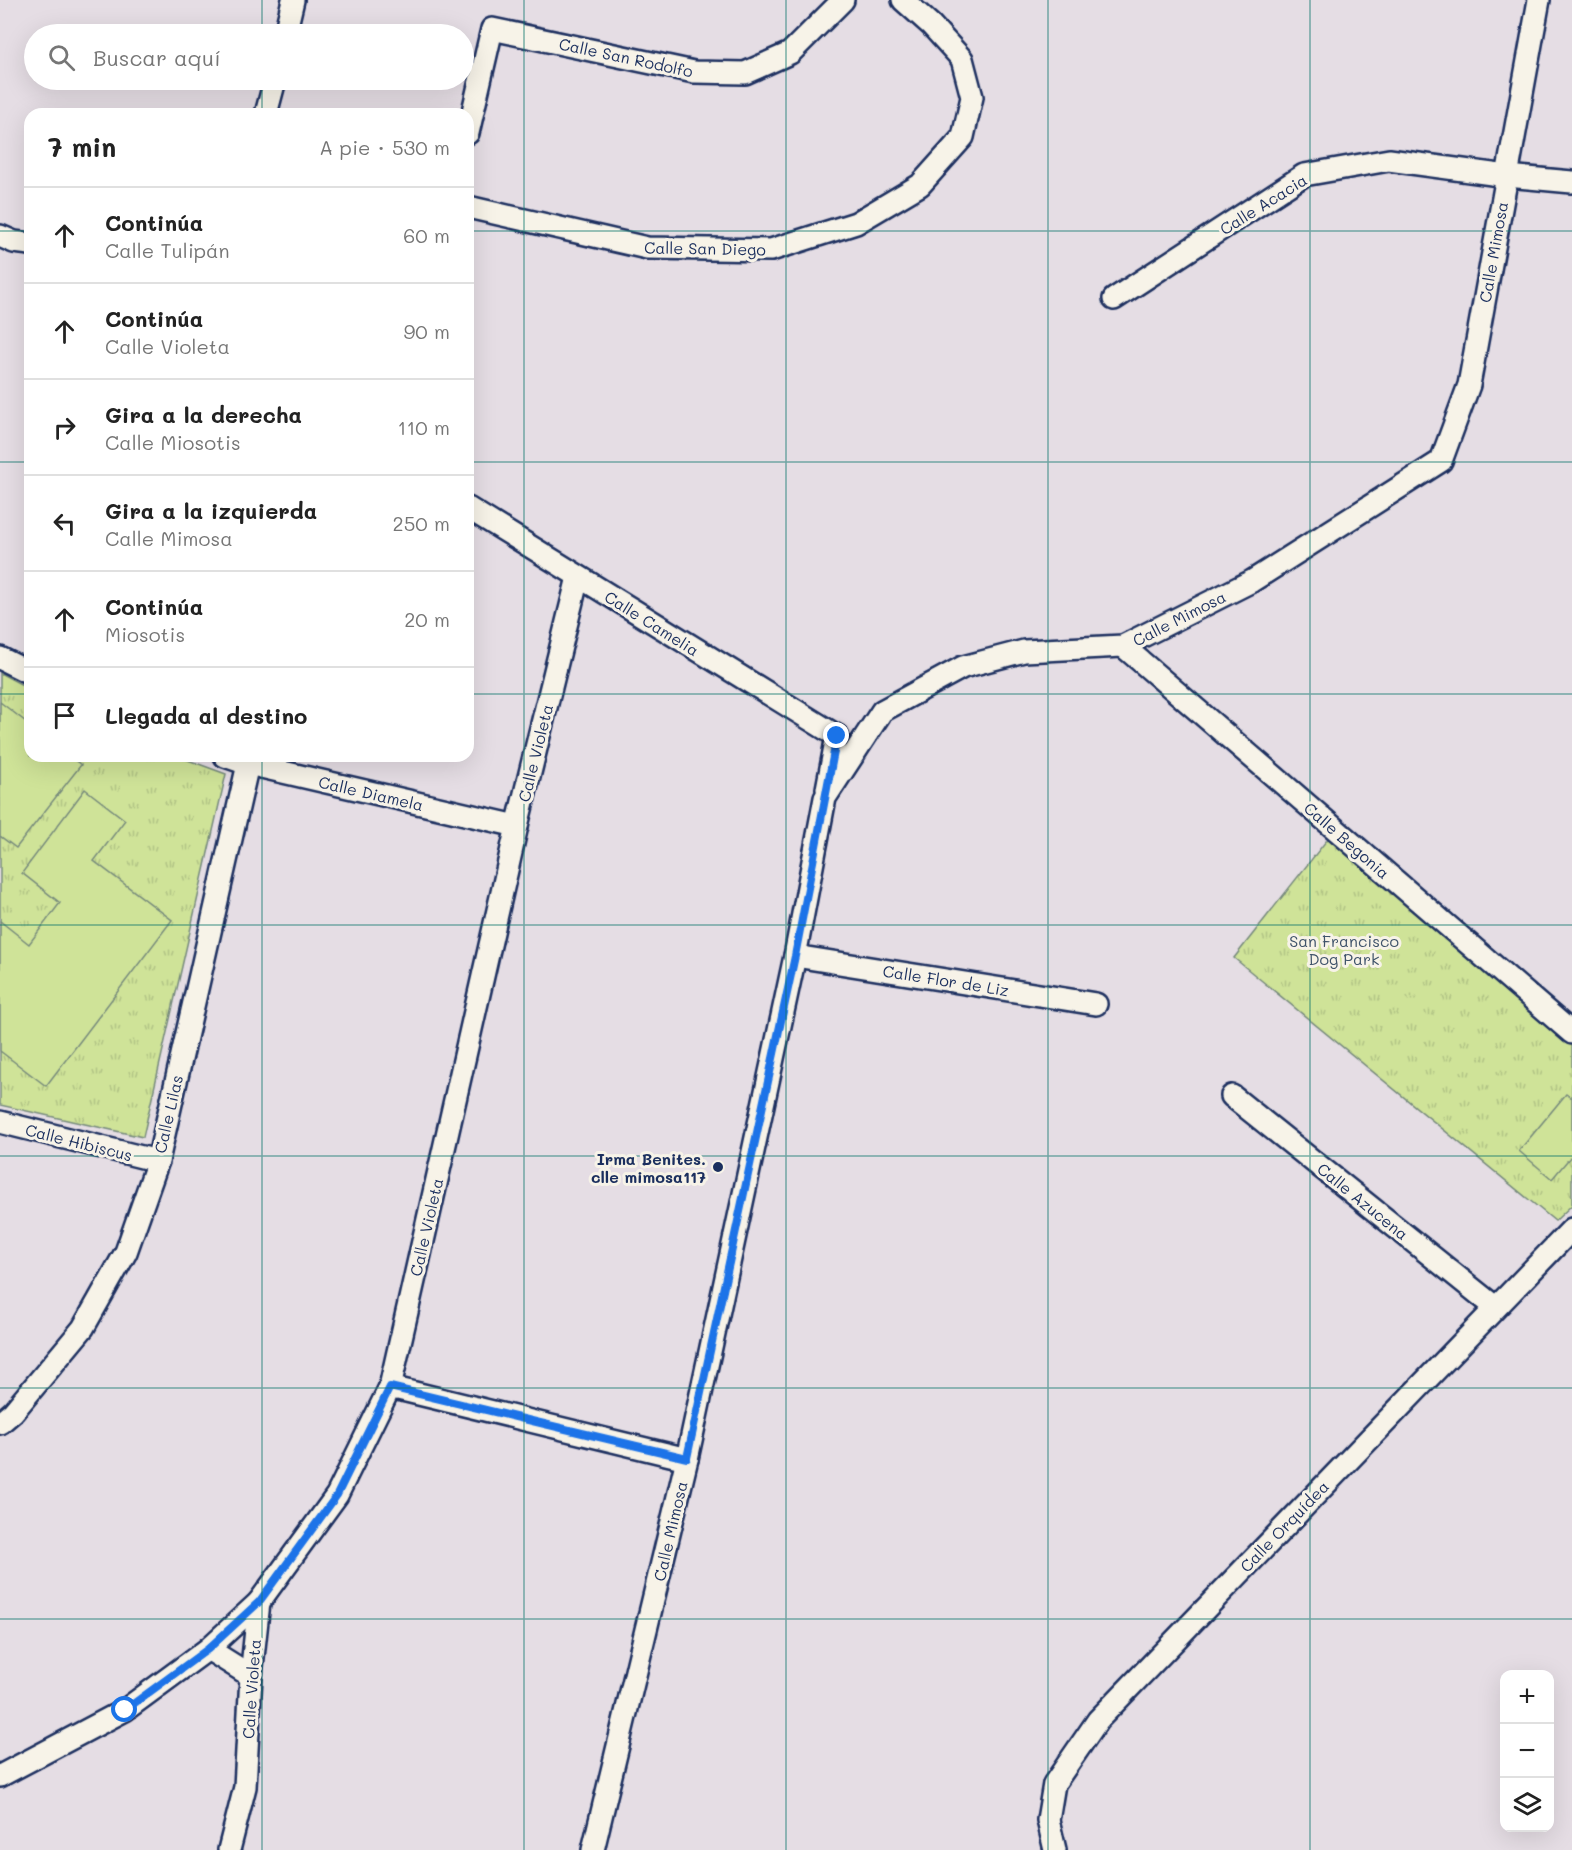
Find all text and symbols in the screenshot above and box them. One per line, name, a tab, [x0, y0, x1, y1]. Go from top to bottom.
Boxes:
search box	[24, 24, 474, 90]
street label: Calle San Rodolfo	[557, 33, 695, 81]
icon: search	[45, 41, 78, 74]
text: Buscar aquí	[93, 43, 221, 72]
text: 7 min	[48, 130, 116, 164]
text: A pie · 530 m	[319, 134, 450, 160]
street label: Calle Acacia	[1215, 169, 1311, 239]
street label: Calle Mimosa	[1474, 200, 1512, 304]
text: Continúa	[105, 208, 203, 237]
icon: ahead	[48, 219, 81, 252]
text: 60 m	[403, 222, 450, 248]
street label: Calle San Diego	[644, 236, 766, 260]
text: Calle Tulipán	[105, 237, 230, 263]
text: Continúa	[105, 304, 203, 333]
icon: ahead	[48, 315, 81, 348]
text: 90 m	[404, 318, 450, 344]
text: Calle Violeta	[105, 333, 230, 359]
text: Gira a la derecha	[105, 400, 302, 429]
icon: right	[48, 411, 81, 444]
text: 110 m	[397, 414, 450, 440]
text: Calle Miosotis	[105, 429, 241, 455]
text: Gira a la izquierda	[105, 496, 317, 525]
icon: left	[48, 507, 81, 540]
text: 250 m	[393, 510, 450, 536]
text: Calle Mimosa	[105, 525, 233, 551]
street label: Calle Mimosa	[1129, 585, 1229, 651]
street label: Calle Camelia	[601, 586, 703, 660]
text: Continúa	[105, 592, 203, 621]
icon: ahead	[48, 603, 81, 636]
text: 20 m	[404, 606, 450, 632]
text: Miosotis	[105, 621, 185, 647]
icon: arrive	[48, 699, 81, 732]
text: Llegada al destino	[105, 701, 307, 730]
street label: Calle Violeta	[513, 702, 557, 804]
route end	[823, 722, 849, 748]
street label: Calle Diamela	[317, 771, 425, 815]
street label: Calle Begonia	[1300, 797, 1394, 883]
park label: San Francisco Dog Park	[1289, 930, 1399, 969]
street label: Calle Flor de Liz	[881, 960, 1011, 1000]
street label: Calle Lilas	[149, 1073, 187, 1155]
street label: Calle Hibiscus	[23, 1119, 135, 1165]
place label: Irma Benites. clle mimosa117	[591, 1148, 706, 1187]
street label: Calle Azucena	[1313, 1158, 1413, 1244]
marker: Irma Benites. clle mimosa117	[711, 1160, 725, 1174]
street label: Calle Violeta	[405, 1176, 447, 1278]
street label: Calle Orquídea	[1235, 1476, 1333, 1576]
street label: Calle Mimosa	[648, 1479, 692, 1583]
street label: Calle Violeta	[237, 1638, 265, 1740]
map controls	[1500, 1670, 1554, 1832]
button: +	[1500, 1670, 1554, 1724]
route start	[111, 1696, 137, 1722]
button: −	[1500, 1724, 1554, 1778]
button: layers	[1500, 1778, 1554, 1832]

